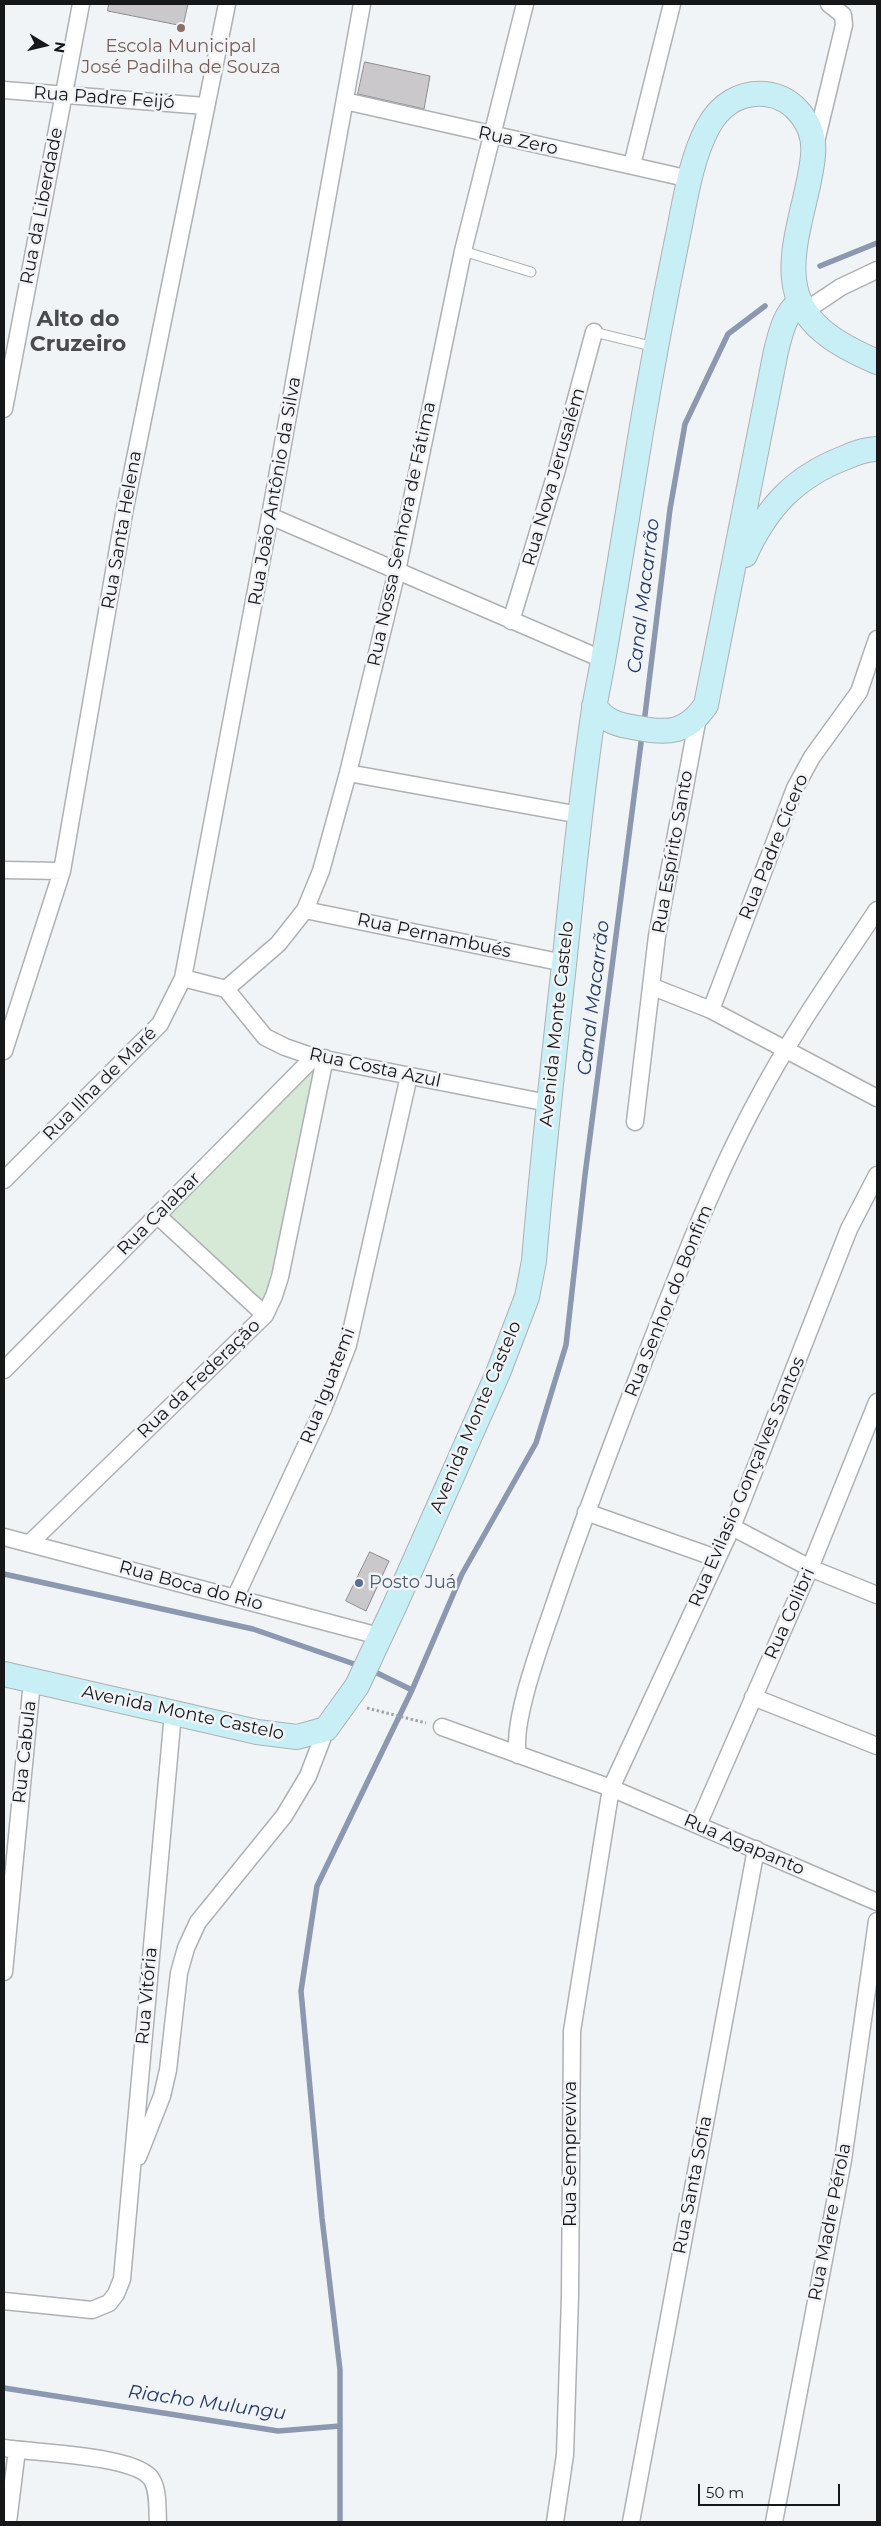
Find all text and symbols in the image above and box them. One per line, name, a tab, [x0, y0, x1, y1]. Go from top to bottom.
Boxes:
north arrow	[20, 20, 70, 70]
marker: Escola Municipal José Padilha de Souza	[175, 22, 187, 34]
place label: Escola Municipal José Padilha de Souza	[81, 36, 281, 78]
text: N	[50, 40, 70, 54]
street label: Rua Padre Feijó	[33, 82, 175, 114]
street label: Rua Zero	[476, 122, 560, 160]
street label: Rua da Liberdade	[16, 126, 68, 286]
district label: Alto do Cruzeiro	[30, 307, 126, 358]
street label: Rua João Antônio da Silva	[244, 375, 306, 607]
street label: Rua Nova Jerusalém	[518, 385, 590, 569]
street label: Rua Nossa Senhora de Fátima	[363, 400, 441, 668]
street label: Rua Santa Helena	[97, 449, 147, 611]
water label: Canal Macarrão	[623, 517, 665, 675]
street label: Rua Espírito Santo	[648, 769, 698, 935]
street label: Rua Padre Cícero	[735, 771, 813, 923]
street label: Rua Pernambués	[355, 909, 513, 963]
water label: Canal Macarrão	[573, 919, 615, 1077]
street label: Avenida Monte Castelo	[535, 920, 579, 1128]
street label: Rua Ilha de Maré	[39, 1023, 161, 1145]
street label: Rua Costa Azul	[307, 1043, 443, 1093]
street label: Rua Calabar	[113, 1168, 205, 1260]
street label: Rua Senhor do Bonfim	[621, 1202, 717, 1400]
street label: Rua da Federação	[133, 1315, 265, 1443]
street label: Avenida Monte Castelo	[426, 1318, 526, 1516]
street label: Rua Iguatemi	[296, 1325, 360, 1447]
street label: Rua Evilasio Gonçalves Santos	[684, 1354, 810, 1610]
street label: Rua Boca do Rio	[117, 1556, 265, 1616]
street label: Rua Colibri	[760, 1565, 820, 1663]
place label: Posto Juá	[369, 1572, 456, 1594]
marker: Posto Juá	[353, 1577, 365, 1589]
street label: Avenida Monte Castelo	[80, 1681, 286, 1745]
street label: Rua Cabula	[9, 1699, 41, 1805]
street label: Rua Agapanto	[680, 1810, 808, 1880]
street label: Rua Vitória	[132, 1946, 162, 2046]
street label: Rua Sempreviva	[560, 2081, 582, 2227]
street label: Rua Santa Sofia	[669, 2114, 717, 2256]
street label: Rua Madre Pérola	[804, 2141, 856, 2303]
water label: Riacho Mulungu	[126, 2381, 288, 2425]
scale bar	[701, 2474, 844, 2506]
text: 50 m	[706, 2483, 744, 2502]

